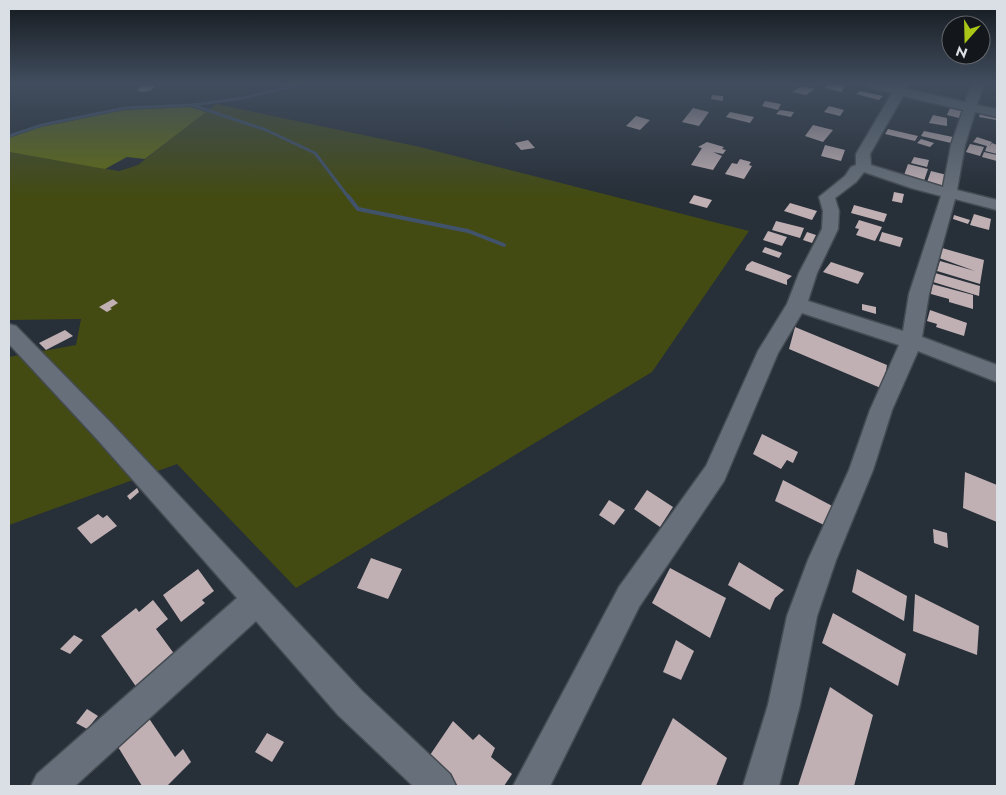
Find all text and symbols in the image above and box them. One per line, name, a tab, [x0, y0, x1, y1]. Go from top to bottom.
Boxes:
north arrow	[941, 15, 991, 65]
text: N	[953, 41, 970, 64]

